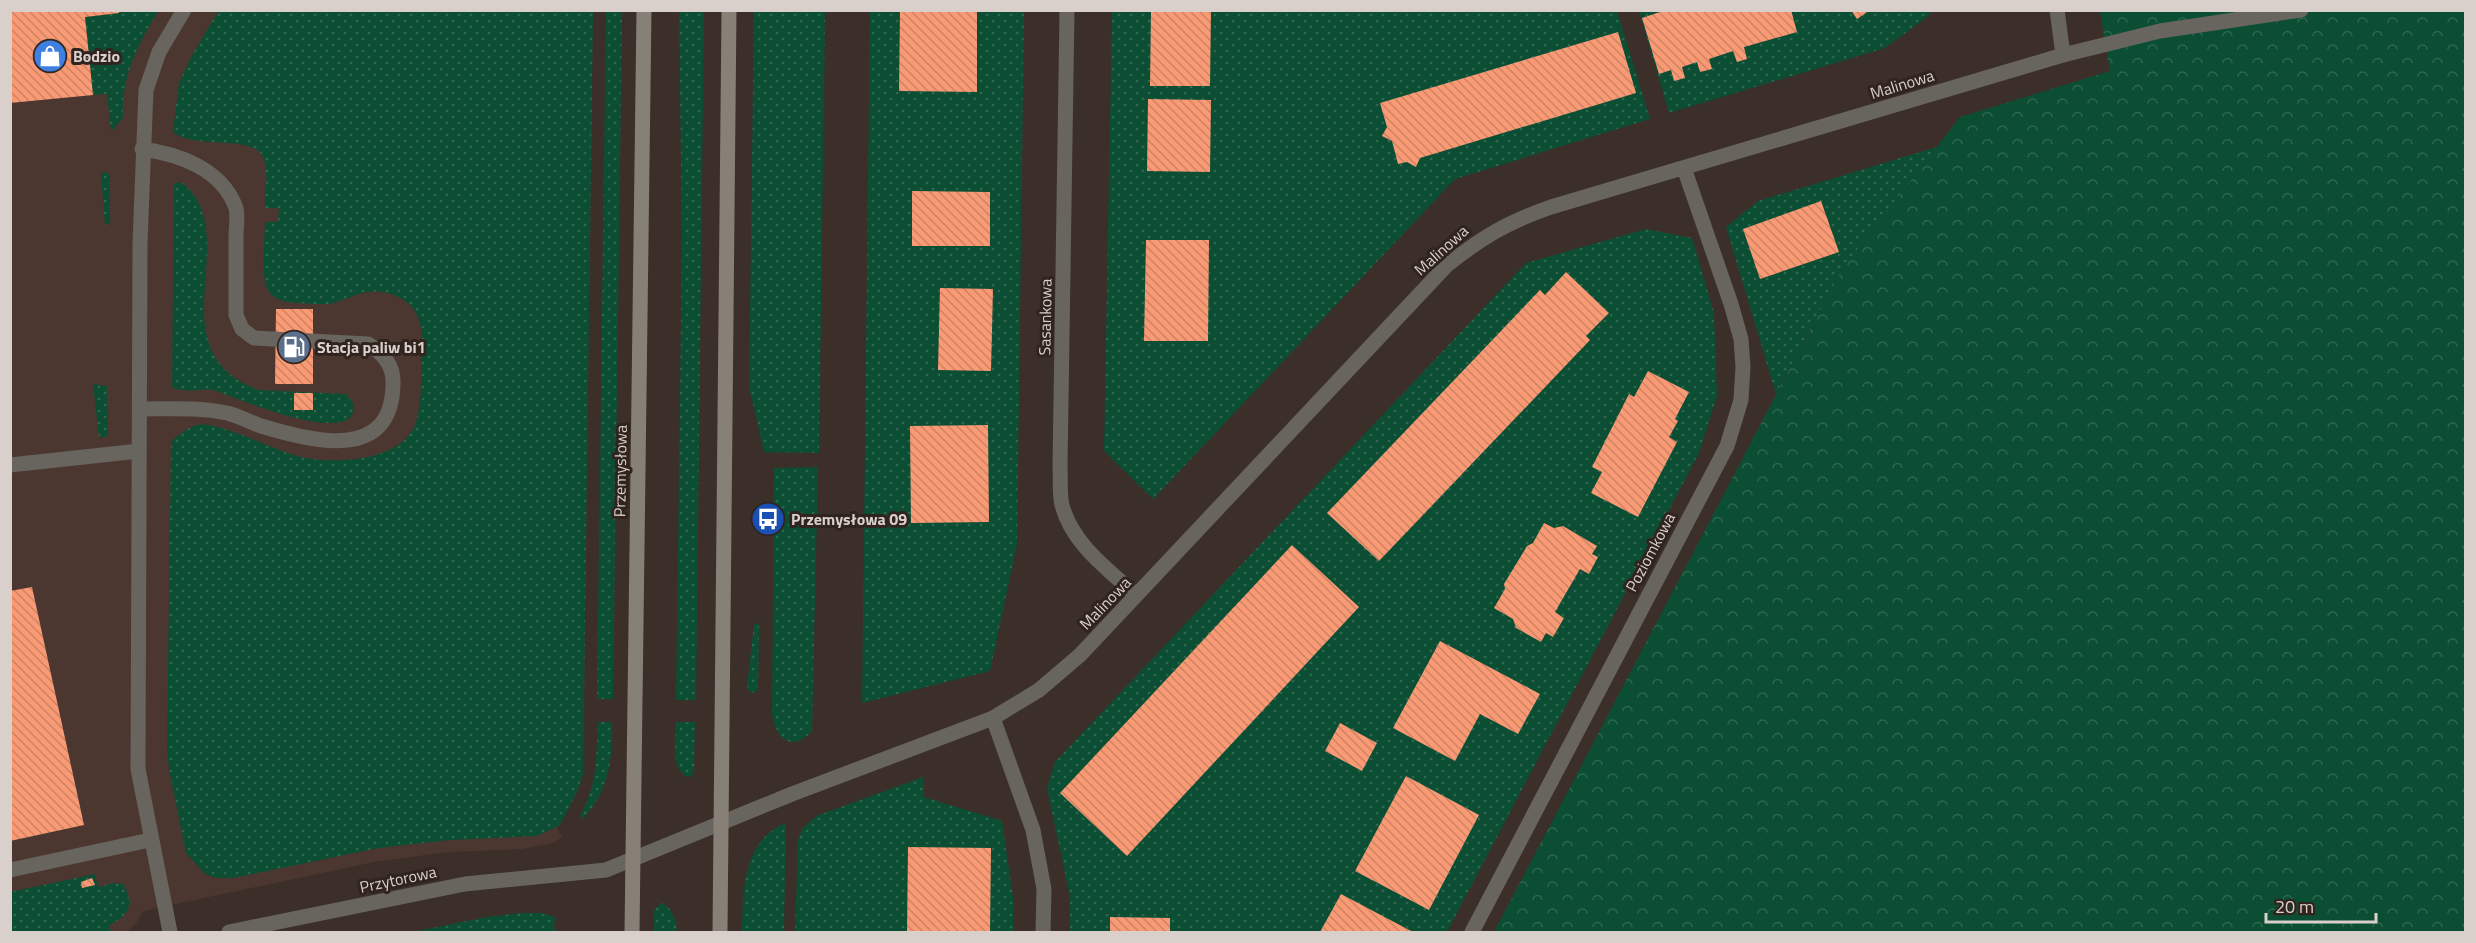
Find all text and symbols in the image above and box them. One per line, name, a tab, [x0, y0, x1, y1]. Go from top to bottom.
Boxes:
shop icon: Bodzio	[32, 38, 68, 74]
place label: Bodzio	[73, 44, 120, 68]
street label: Malinowa	[1867, 63, 1937, 105]
street label: Malinowa	[1409, 219, 1473, 281]
street label: Sasankowa	[1032, 278, 1058, 356]
fuel station icon: Stacja paliw bi1	[276, 329, 312, 365]
place label: Stacja paliw bi1	[317, 335, 426, 359]
street label: Przemysłowa	[607, 425, 633, 517]
bus stop icon: Przemysłowa 09	[750, 501, 786, 537]
place label: Przemysłowa 09	[791, 507, 907, 531]
street label: Poziomkowa	[1619, 508, 1681, 596]
street label: Malinowa	[1074, 571, 1136, 635]
street label: Przytorowa	[357, 859, 439, 899]
scale bar	[2266, 886, 2376, 924]
text: 20 m	[2275, 893, 2314, 920]

